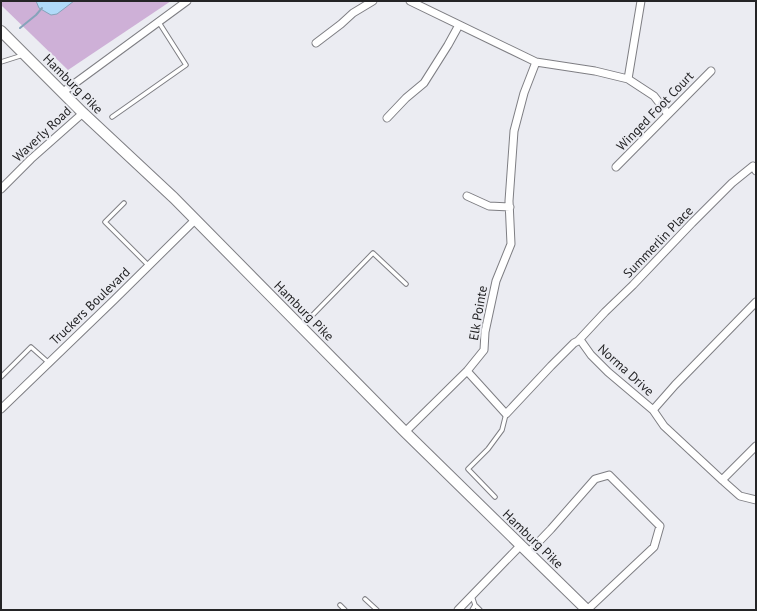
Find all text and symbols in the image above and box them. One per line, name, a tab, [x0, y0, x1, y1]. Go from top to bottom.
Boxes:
street label: Hamburg Pike	[39, 50, 107, 118]
street label: Winged Foot Court	[613, 67, 698, 154]
street label: Waverly Road	[9, 102, 75, 166]
street label: Summerlin Place	[619, 202, 697, 282]
street label: Truckers Boulevard	[46, 263, 134, 349]
street label: Hamburg Pike	[270, 277, 338, 345]
street label: Elk Pointe	[465, 284, 491, 342]
street label: Norma Drive	[594, 340, 658, 400]
street label: Hamburg Pike	[499, 506, 567, 572]

